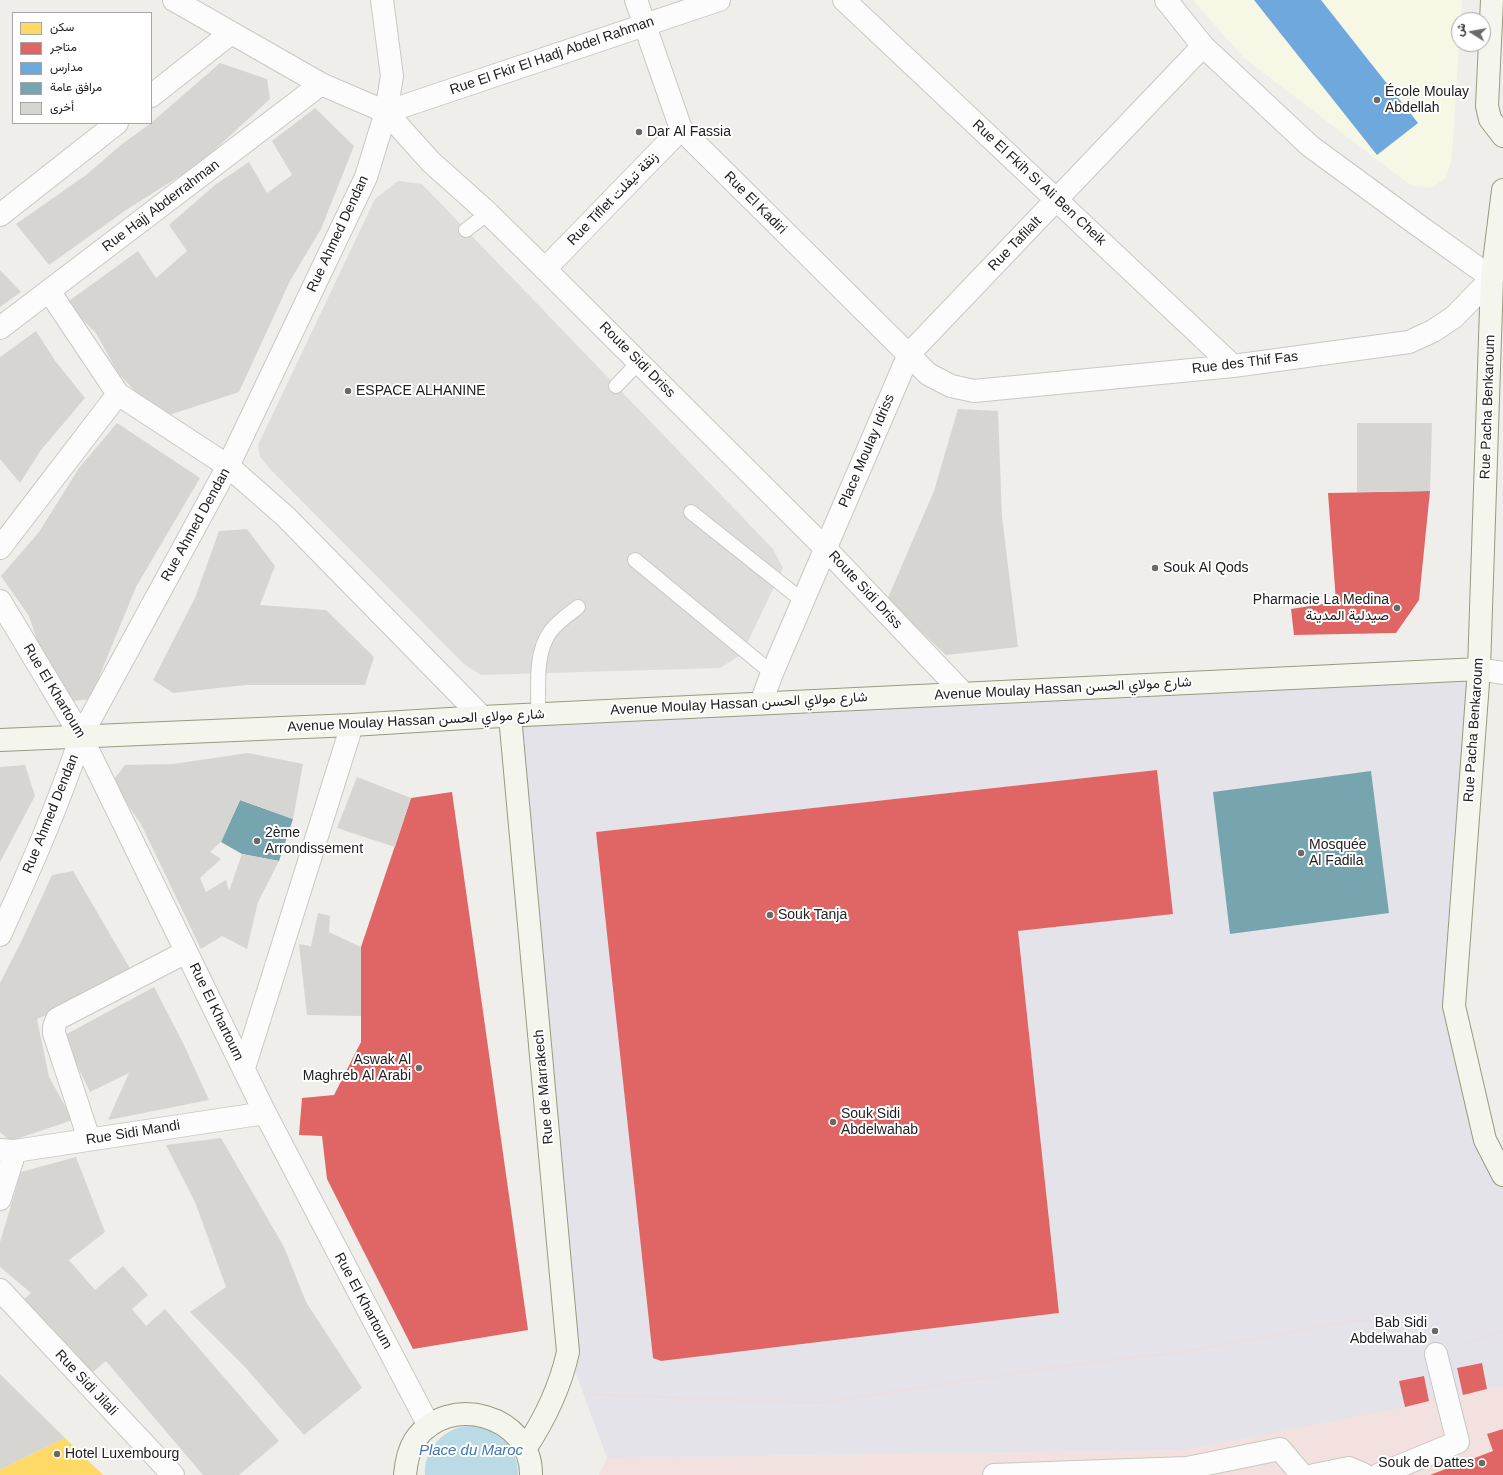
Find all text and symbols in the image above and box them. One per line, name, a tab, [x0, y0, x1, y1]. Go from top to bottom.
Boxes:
legend	[12, 12, 152, 124]
north arrow	[1451, 12, 1491, 52]
street label: Rue El Fkir El Hadj Abdel Rahman	[448, 13, 656, 99]
text: سكن	[50, 20, 74, 34]
text: ش	[1453, 22, 1467, 38]
text: متاجر	[50, 40, 77, 54]
text: مدارس	[50, 60, 83, 74]
text: مرافق عامة	[50, 80, 102, 94]
place label: École Moulay Abdellah	[1385, 84, 1469, 116]
marker: École Moulay Abdellah	[1372, 95, 1382, 105]
text: أخرى	[50, 100, 74, 114]
street label: Rue El Fkih Si Ali Ben Cheik	[969, 117, 1109, 249]
place label: Dar Al Fassia	[647, 124, 731, 140]
marker: Dar Al Fassia	[634, 127, 644, 137]
street label: Rue Tiflet زنقة تيفلت	[564, 149, 662, 249]
street label: Rue Hajj Abderrahman	[99, 156, 223, 256]
street label: Rue El Kadiri	[720, 168, 790, 238]
street label: Rue Ahmed Dendan	[304, 173, 372, 295]
street label: Rue Tafilalt	[985, 213, 1045, 275]
street label: Route Sidi Driss	[596, 319, 678, 401]
street label: Rue Pacha Benkaroum	[1477, 334, 1499, 480]
street label: Rue des Thif Fas	[1191, 348, 1299, 378]
place label: ESPACE ALHANINE	[356, 383, 486, 399]
marker: ESPACE ALHANINE	[343, 386, 353, 396]
street label: Place Moulay Idriss	[836, 392, 898, 510]
street label: Rue Ahmed Dendan	[158, 465, 234, 585]
street label: Route Sidi Driss	[825, 548, 905, 632]
place label: Souk Al Qods	[1163, 560, 1249, 576]
marker: Souk Al Qods	[1150, 563, 1160, 573]
place label: Pharmacie La Medina صيدلية المدينة	[1253, 592, 1389, 624]
marker: Pharmacie La Medina صيدلية المدينة	[1392, 603, 1402, 613]
street label: Rue El Khartoum	[19, 641, 89, 741]
street label: Rue Pacha Benkaroum	[1461, 657, 1487, 803]
street label: Avenue Moulay Hassan شارع مولاي الحسن	[934, 674, 1192, 704]
street label: Avenue Moulay Hassan شارع مولاي الحسن	[610, 689, 868, 719]
street label: Avenue Moulay Hassan شارع مولاي الحسن	[287, 706, 545, 736]
street label: Rue Ahmed Dendan	[19, 752, 83, 876]
place label: 2ème Arrondissement	[265, 825, 363, 858]
marker: 2ème Arrondissement	[252, 836, 262, 846]
place label: Mosquée Al Fadila	[1309, 837, 1367, 870]
marker: Mosquée Al Fadila	[1296, 848, 1306, 858]
place label: Souk Tanja	[778, 907, 847, 923]
marker: Souk Tanja	[765, 910, 775, 920]
street label: Rue El Khartoum	[185, 960, 247, 1064]
street label: Rue de Marrakech	[531, 1029, 557, 1145]
place label: Aswak Al Maghreb Al Arabi	[303, 1052, 411, 1084]
marker: Aswak Al Maghreb Al Arabi	[414, 1063, 424, 1073]
place label: Souk Sidi Abdelwahab	[841, 1106, 918, 1138]
street label: Rue Sidi Mandi	[85, 1117, 181, 1149]
marker: Souk Sidi Abdelwahab	[828, 1117, 838, 1127]
street label: Rue El Khartoum	[331, 1250, 395, 1352]
place label: Bab Sidi Abdelwahab	[1350, 1315, 1427, 1348]
marker: Bab Sidi Abdelwahab	[1430, 1326, 1440, 1336]
street label: Rue Sidi Jilali	[51, 1347, 121, 1419]
water label: Place du Maroc	[419, 1442, 523, 1460]
place label: Hotel Luxembourg	[65, 1446, 179, 1462]
marker: Hotel Luxembourg	[52, 1449, 62, 1459]
place label: Souk de Dattes	[1378, 1455, 1474, 1471]
marker: Souk de Dattes	[1477, 1458, 1487, 1468]

